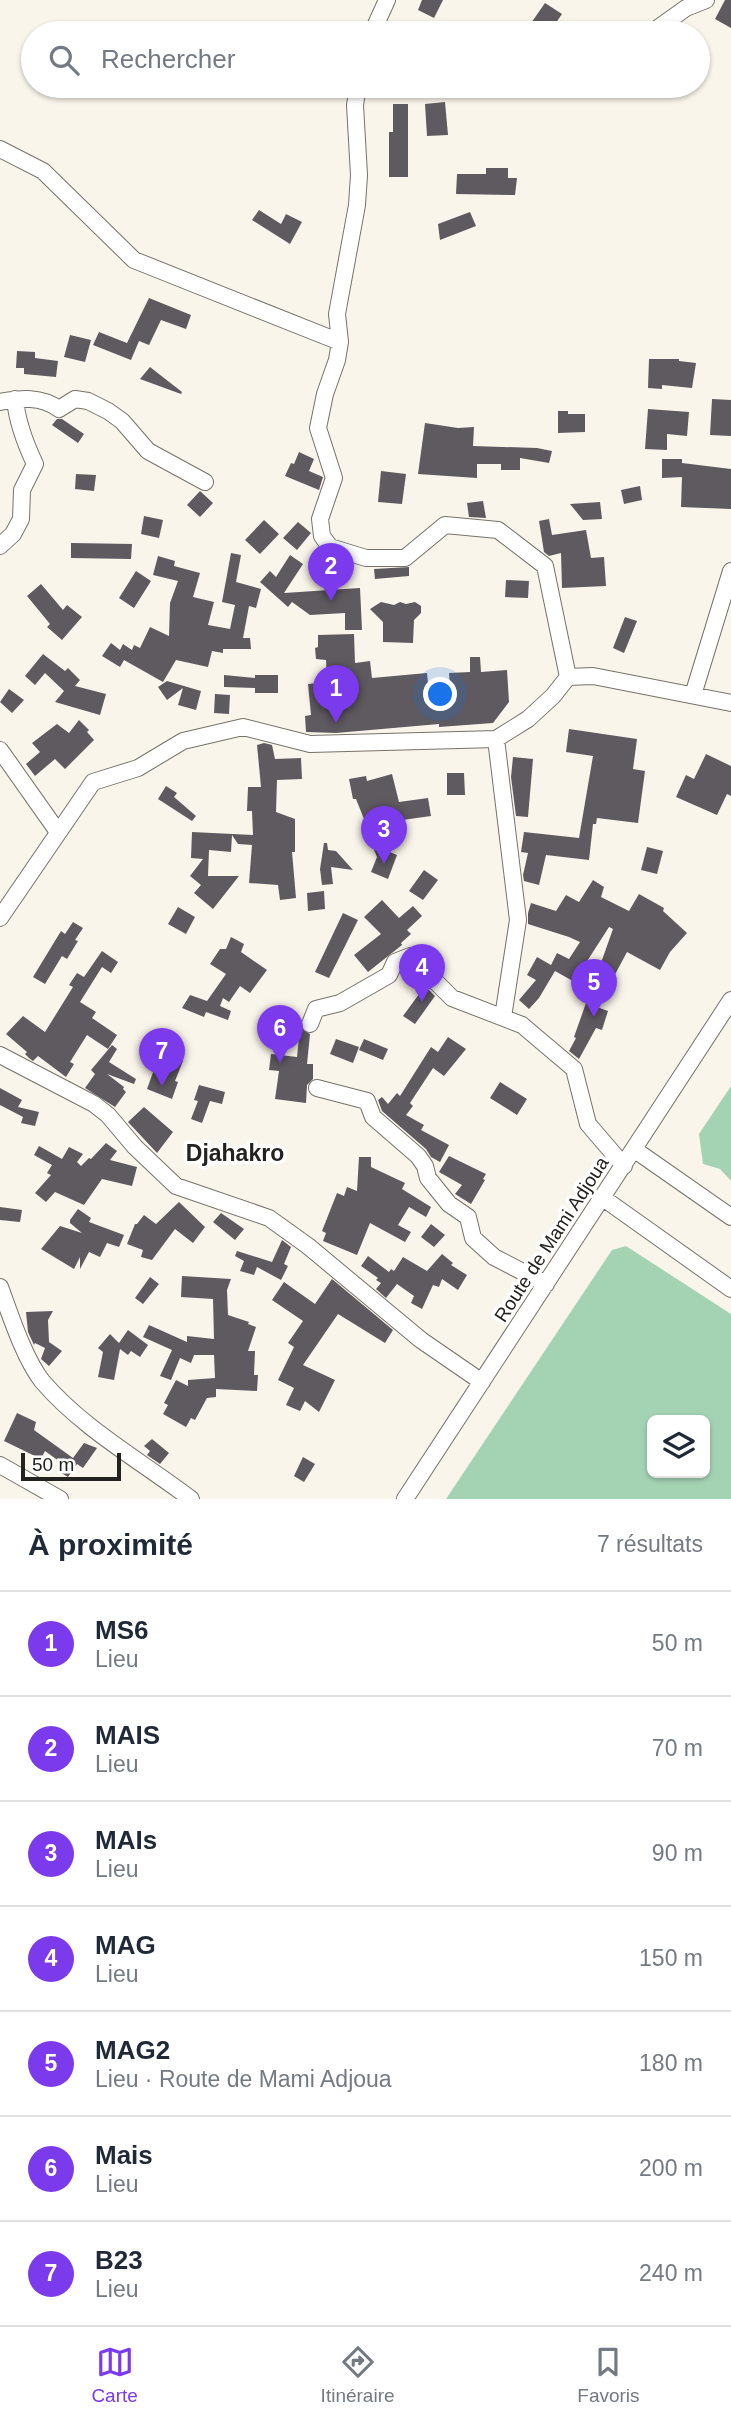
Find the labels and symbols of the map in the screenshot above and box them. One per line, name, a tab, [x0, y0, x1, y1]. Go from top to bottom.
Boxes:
pin: 2	[308, 543, 354, 601]
pin: 1	[313, 665, 359, 723]
your location	[423, 677, 457, 711]
pin: 3	[361, 806, 407, 864]
pin: 4	[399, 944, 445, 1002]
pin: 5	[571, 959, 617, 1017]
pin: 6	[257, 1005, 303, 1063]
pin: 7	[139, 1028, 185, 1086]
district label: Djahakro	[186, 1140, 284, 1166]
street label: Route de Mami Adjoua	[490, 1153, 613, 1326]
scale bar	[21, 1450, 121, 1482]

